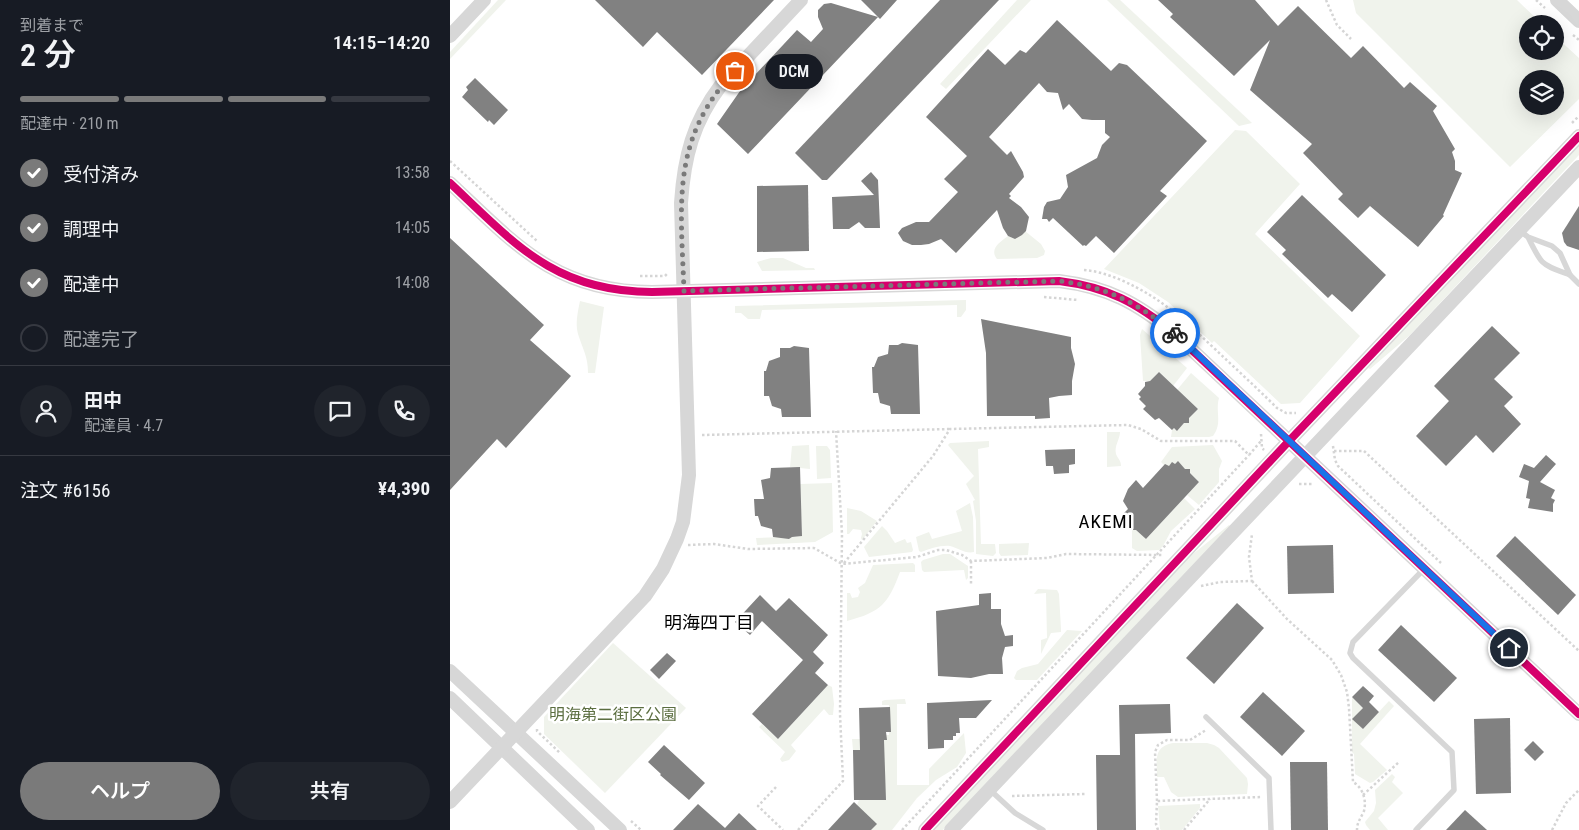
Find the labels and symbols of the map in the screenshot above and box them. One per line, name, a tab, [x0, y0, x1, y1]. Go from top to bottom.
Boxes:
pin	[714, 50, 756, 92]
callout: DCM	[765, 54, 822, 88]
courier	[1150, 308, 1200, 358]
district label: AKEMI	[1079, 510, 1133, 533]
district label: 明海四丁目	[664, 612, 754, 633]
pin	[1488, 627, 1530, 669]
park label: 明海第二街区公園	[549, 705, 677, 724]

